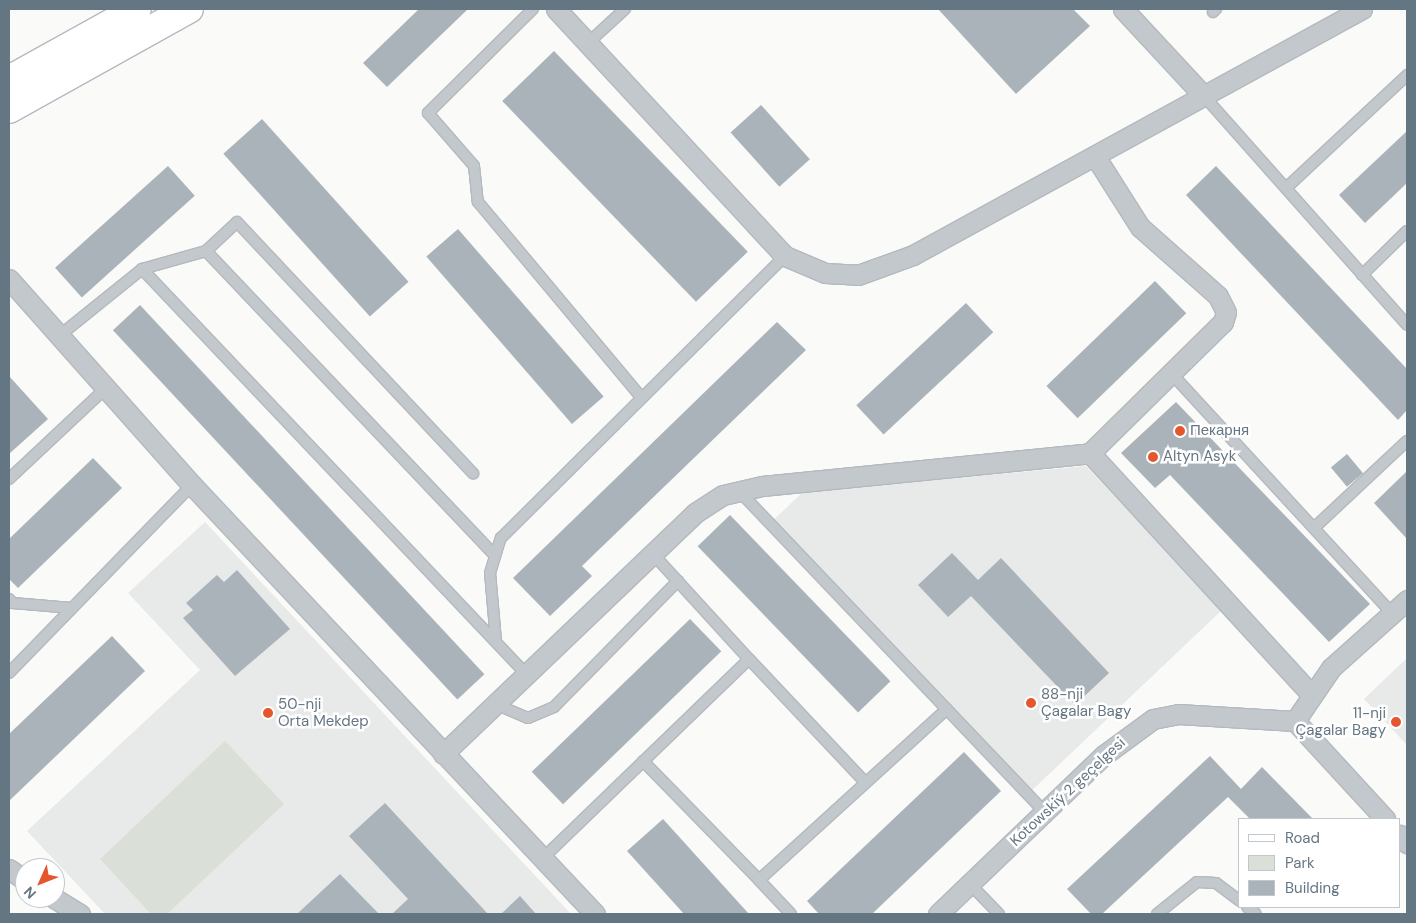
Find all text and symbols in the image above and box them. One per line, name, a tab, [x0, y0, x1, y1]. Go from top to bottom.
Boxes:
place label: Пекарня	[1190, 422, 1249, 440]
marker: Пекарня	[1174, 425, 1186, 437]
place label: Altyn Asyk	[1163, 448, 1236, 466]
marker: Altyn Asyk	[1147, 451, 1159, 463]
place label: 88-nji Çagalar Bagy	[1041, 685, 1131, 720]
place label: 50-nji Orta Mekdep	[278, 695, 369, 730]
marker: 88-nji Çagalar Bagy	[1025, 697, 1037, 709]
place label: 11-nji Çagalar Bagy	[1296, 704, 1386, 739]
marker: 50-nji Orta Mekdep	[262, 707, 274, 719]
marker: 11-nji Çagalar Bagy	[1390, 716, 1402, 728]
street label: Kotowskiý 2 geçelgesi	[1007, 734, 1129, 850]
legend	[1238, 818, 1401, 908]
text: Road	[1285, 828, 1320, 848]
text: Park	[1285, 853, 1315, 873]
north arrow	[15, 858, 65, 908]
text: Building	[1285, 878, 1340, 898]
text: N	[20, 883, 40, 903]

